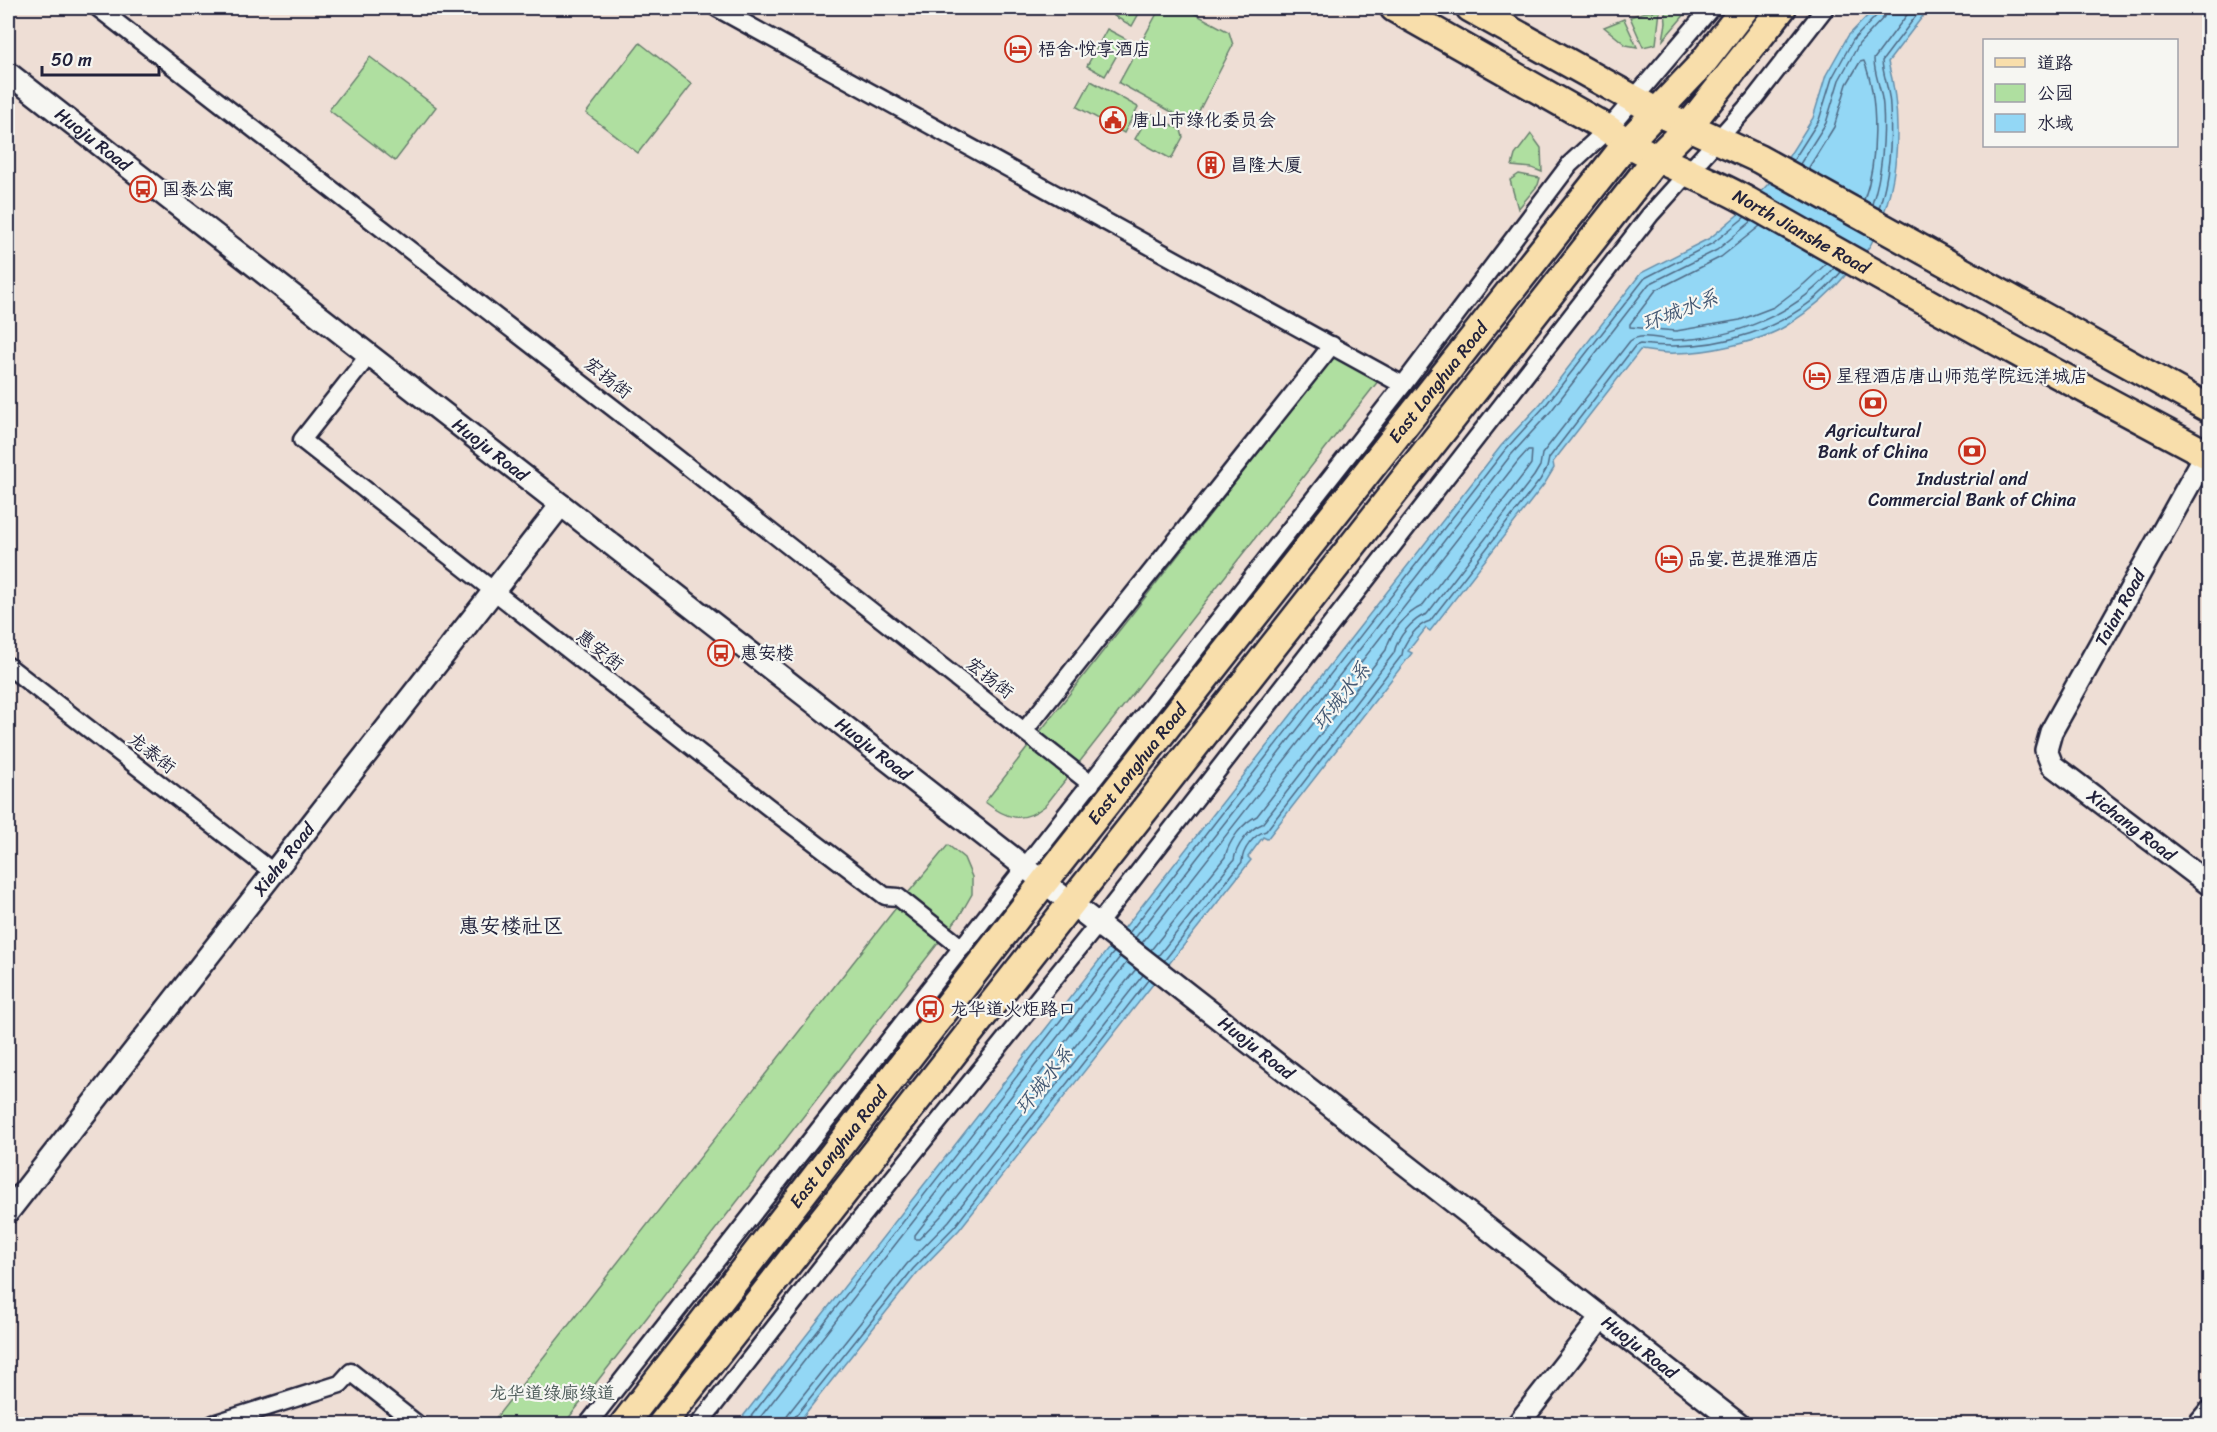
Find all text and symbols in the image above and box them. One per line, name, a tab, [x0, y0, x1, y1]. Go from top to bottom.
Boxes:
place label: 梧舍·悦享酒店	[1038, 33, 1151, 65]
hotel icon: 梧舍·悦享酒店	[1003, 34, 1033, 64]
scale bar	[42, 39, 159, 77]
legend	[1983, 39, 2178, 147]
text: 50 m	[51, 44, 92, 76]
text: 道路	[2037, 47, 2073, 79]
text: 公园	[2037, 77, 2073, 109]
street label: Huoju Road	[48, 99, 140, 181]
place label: 唐山市绿化委员会	[1132, 104, 1276, 136]
public building icon: 唐山市绿化委员会	[1098, 105, 1128, 135]
text: 水域	[2037, 107, 2073, 139]
place label: 昌隆大厦	[1230, 149, 1302, 181]
building icon: 昌隆大厦	[1196, 150, 1226, 180]
place label: 国泰公寓	[162, 173, 234, 205]
bus stop icon: 国泰公寓	[128, 174, 158, 204]
street label: North Jianshe Road	[1727, 180, 1877, 284]
water label: 环城水系	[1637, 280, 1724, 341]
street label: East Longhua Road	[1380, 313, 1497, 450]
street label: 宏扬街	[577, 349, 639, 407]
place label: 星程酒店唐山师范学院远洋城店	[1836, 360, 2088, 392]
hotel icon: 星程酒店唐山师范学院远洋城店	[1802, 361, 1832, 391]
bank icon: Agricultural Bank of China	[1858, 388, 1888, 418]
street label: Huoju Road	[445, 409, 537, 491]
place label: Agricultural Bank of China	[1818, 415, 1928, 468]
bank icon: Industrial and Commercial Bank of China	[1957, 436, 1987, 466]
place label: Industrial and Commercial Bank of China	[1868, 463, 2077, 516]
place label: 品宴.芭提雅酒店	[1688, 543, 1819, 575]
hotel icon: 品宴.芭提雅酒店	[1654, 544, 1684, 574]
street label: Taian Road	[2086, 562, 2155, 653]
street label: 惠安街	[569, 621, 631, 679]
place label: 惠安楼	[740, 637, 794, 669]
bus stop icon: 惠安楼	[706, 638, 736, 668]
street label: 宏扬街	[959, 649, 1021, 707]
water label: 环城水系	[1303, 654, 1380, 739]
street label: East Longhua Road	[1079, 695, 1196, 832]
street label: Huoju Road	[828, 708, 920, 790]
street label: 龙泰街	[121, 724, 183, 782]
street label: Xichang Road	[2079, 780, 2184, 871]
street label: Xiehe Road	[244, 814, 324, 904]
district label: 惠安楼社区	[459, 907, 564, 945]
place label: 龙华道火炬路口	[950, 993, 1076, 1025]
bus stop icon: 龙华道火炬路口	[915, 994, 945, 1024]
street label: Huoju Road	[1211, 1007, 1303, 1089]
water label: 环城水系	[1006, 1038, 1083, 1123]
street label: East Longhua Road	[780, 1078, 897, 1216]
street label: Huoju Road	[1594, 1307, 1686, 1388]
park label: 龙华道绿廊绿道	[489, 1377, 615, 1409]

